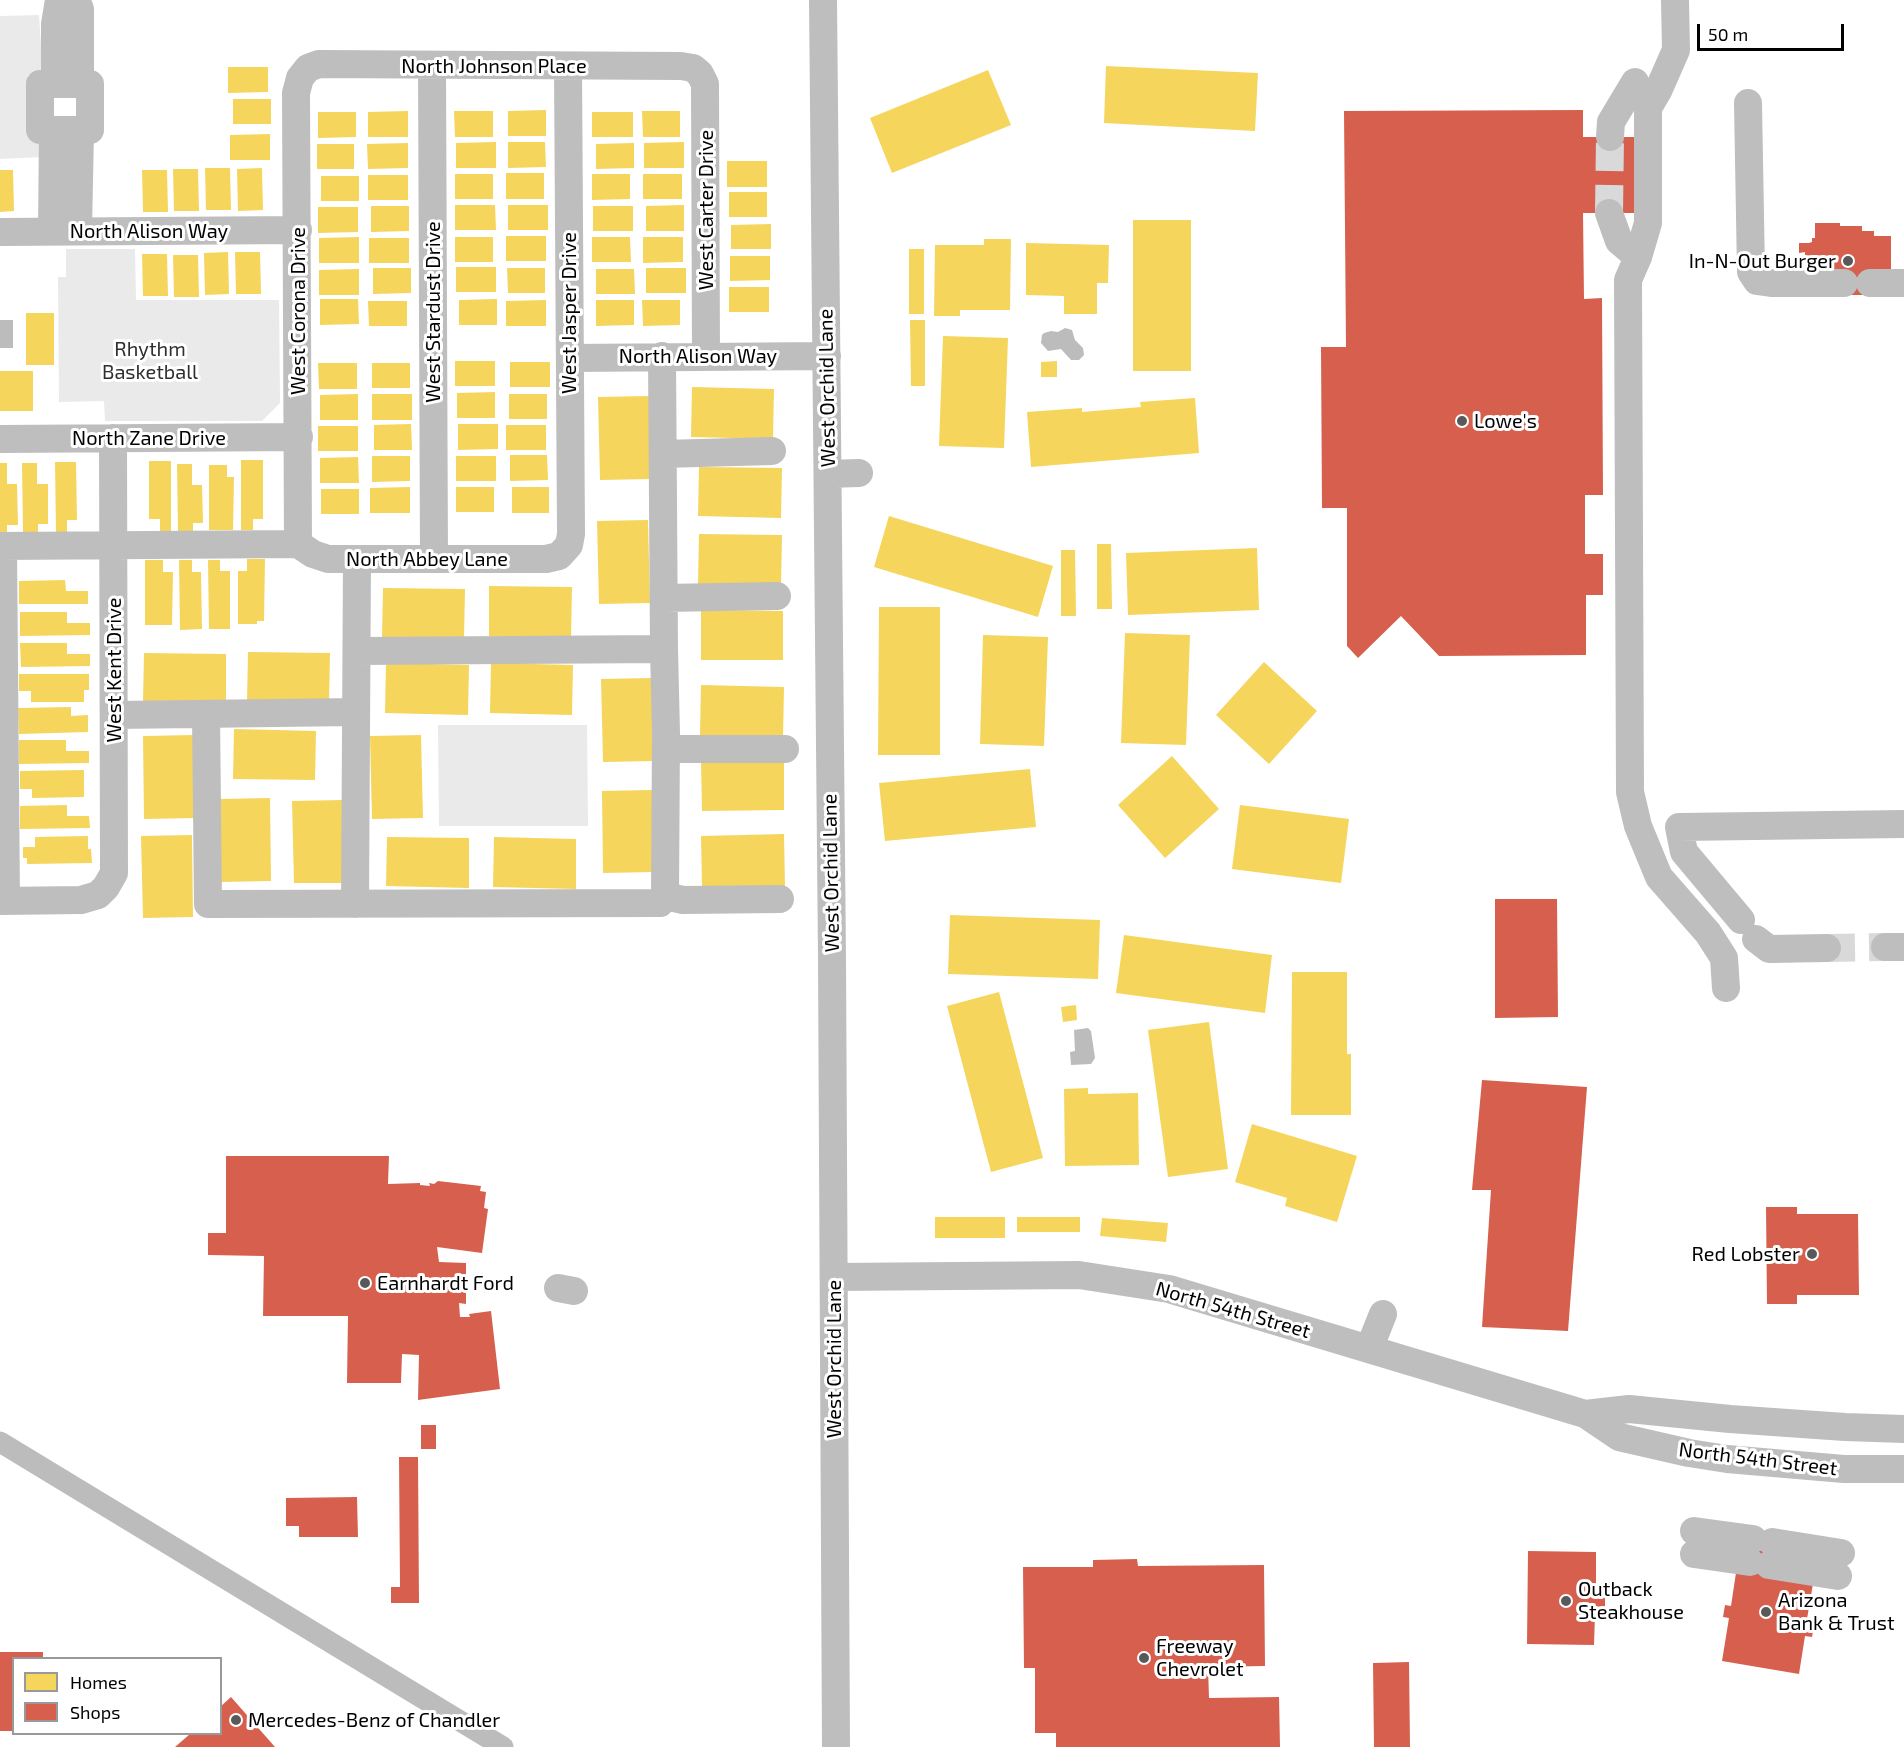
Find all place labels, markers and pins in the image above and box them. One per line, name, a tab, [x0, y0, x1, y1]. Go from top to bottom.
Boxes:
place label: In-N-Out Burger	[1689, 249, 1836, 273]
marker: In-N-Out Burger	[1841, 254, 1855, 268]
place label: Lowe's	[1474, 409, 1537, 433]
marker: Lowe's	[1455, 414, 1469, 428]
place label: Red Lobster	[1692, 1242, 1800, 1266]
marker: Red Lobster	[1805, 1247, 1819, 1261]
place label: Earnhardt Ford	[377, 1271, 514, 1295]
marker: Earnhardt Ford	[358, 1276, 372, 1290]
place label: Outback Steakhouse	[1578, 1577, 1684, 1624]
place label: Arizona Bank & Trust	[1778, 1588, 1894, 1635]
marker: Outback Steakhouse	[1559, 1594, 1573, 1608]
marker: Arizona Bank & Trust	[1759, 1605, 1773, 1619]
place label: Freeway Chevrolet	[1156, 1634, 1244, 1681]
marker: Freeway Chevrolet	[1137, 1651, 1151, 1665]
place label: Mercedes-Benz of Chandler	[248, 1708, 500, 1732]
marker: Mercedes-Benz of Chandler	[229, 1713, 243, 1727]

